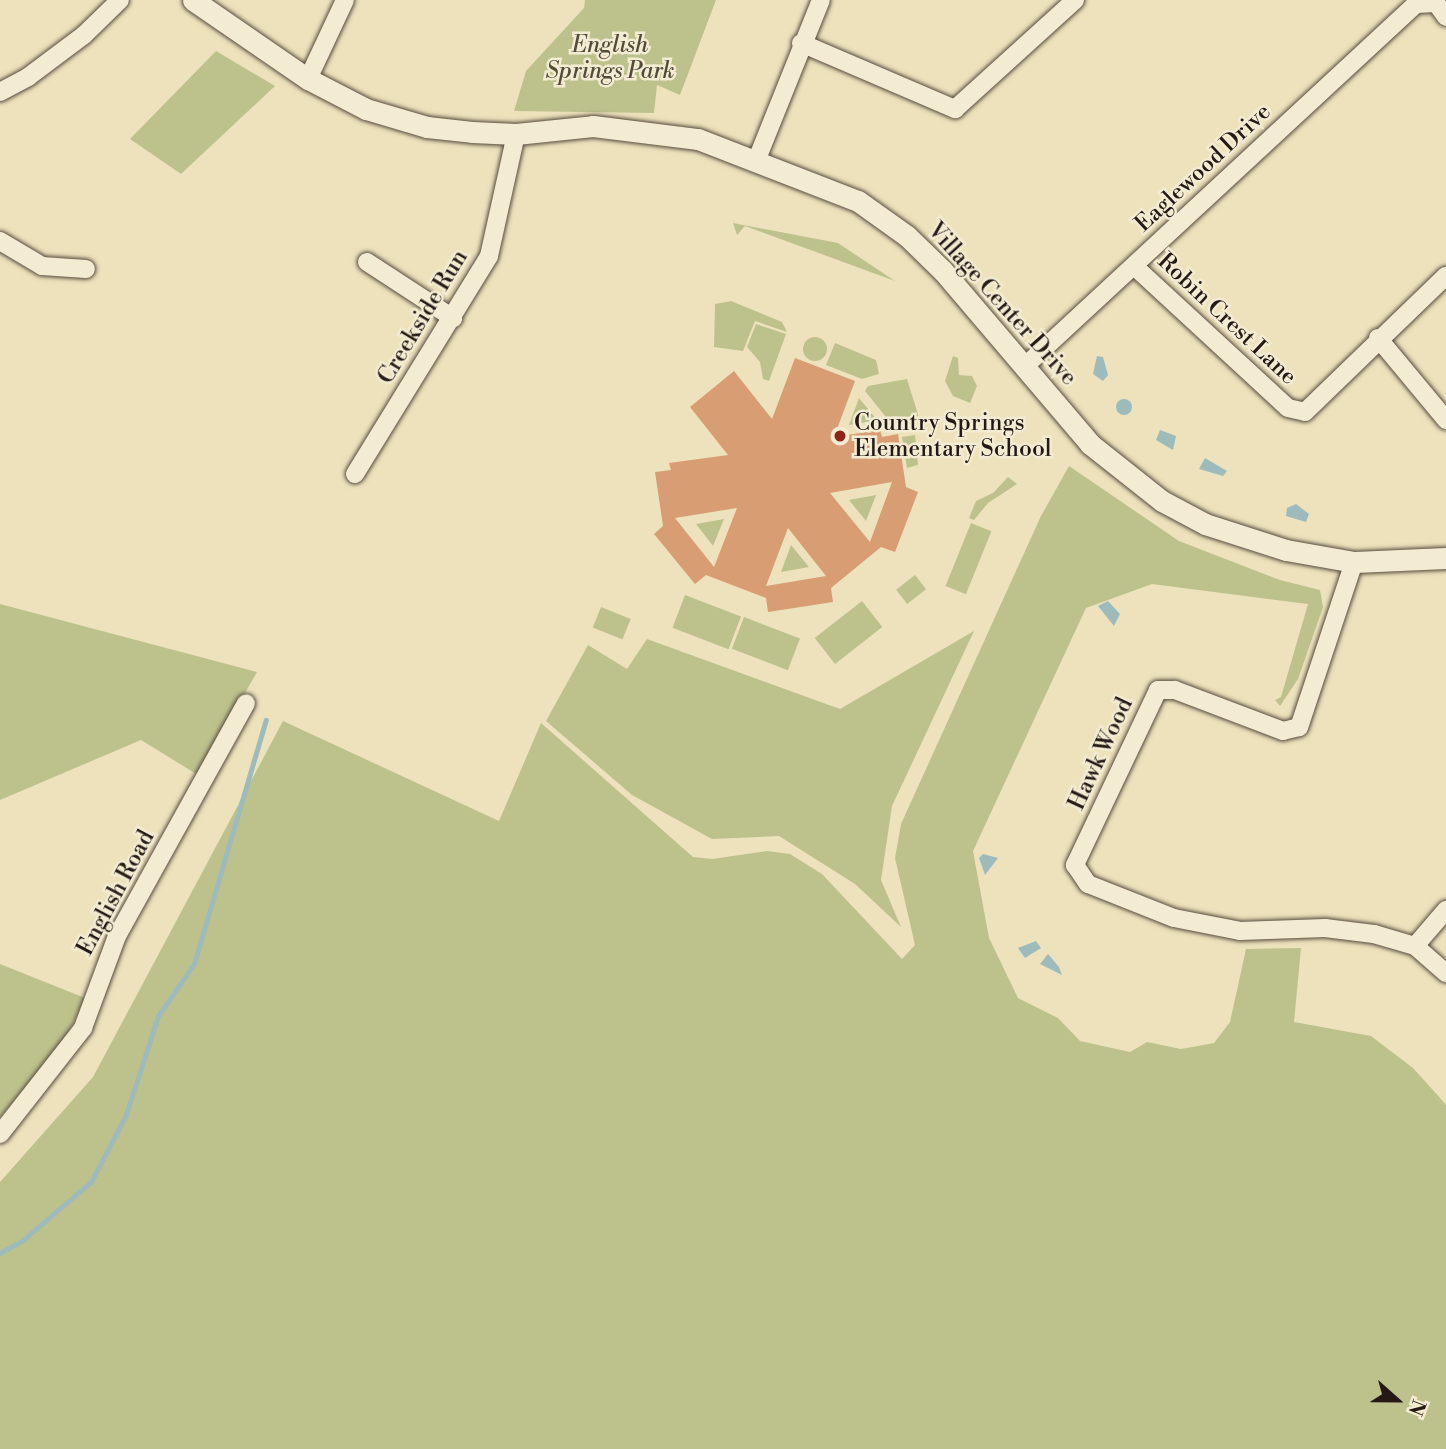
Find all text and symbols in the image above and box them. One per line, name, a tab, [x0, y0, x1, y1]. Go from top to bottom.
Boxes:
park label: English Springs Park	[546, 31, 674, 85]
street label: Eaglewood Drive	[1129, 98, 1277, 238]
street label: Village Center Drive	[922, 217, 1082, 391]
street label: Creekside Run	[372, 245, 474, 389]
street label: Robin Crest Lane	[1152, 247, 1302, 391]
place label: Country Springs Elementary School	[854, 409, 1052, 463]
marker: Country Springs Elementary School	[832, 428, 848, 444]
street label: Hawk Wood	[1063, 693, 1139, 815]
street label: English Road	[71, 826, 161, 960]
north arrow	[1362, 1365, 1432, 1435]
text: N	[1403, 1396, 1431, 1419]

